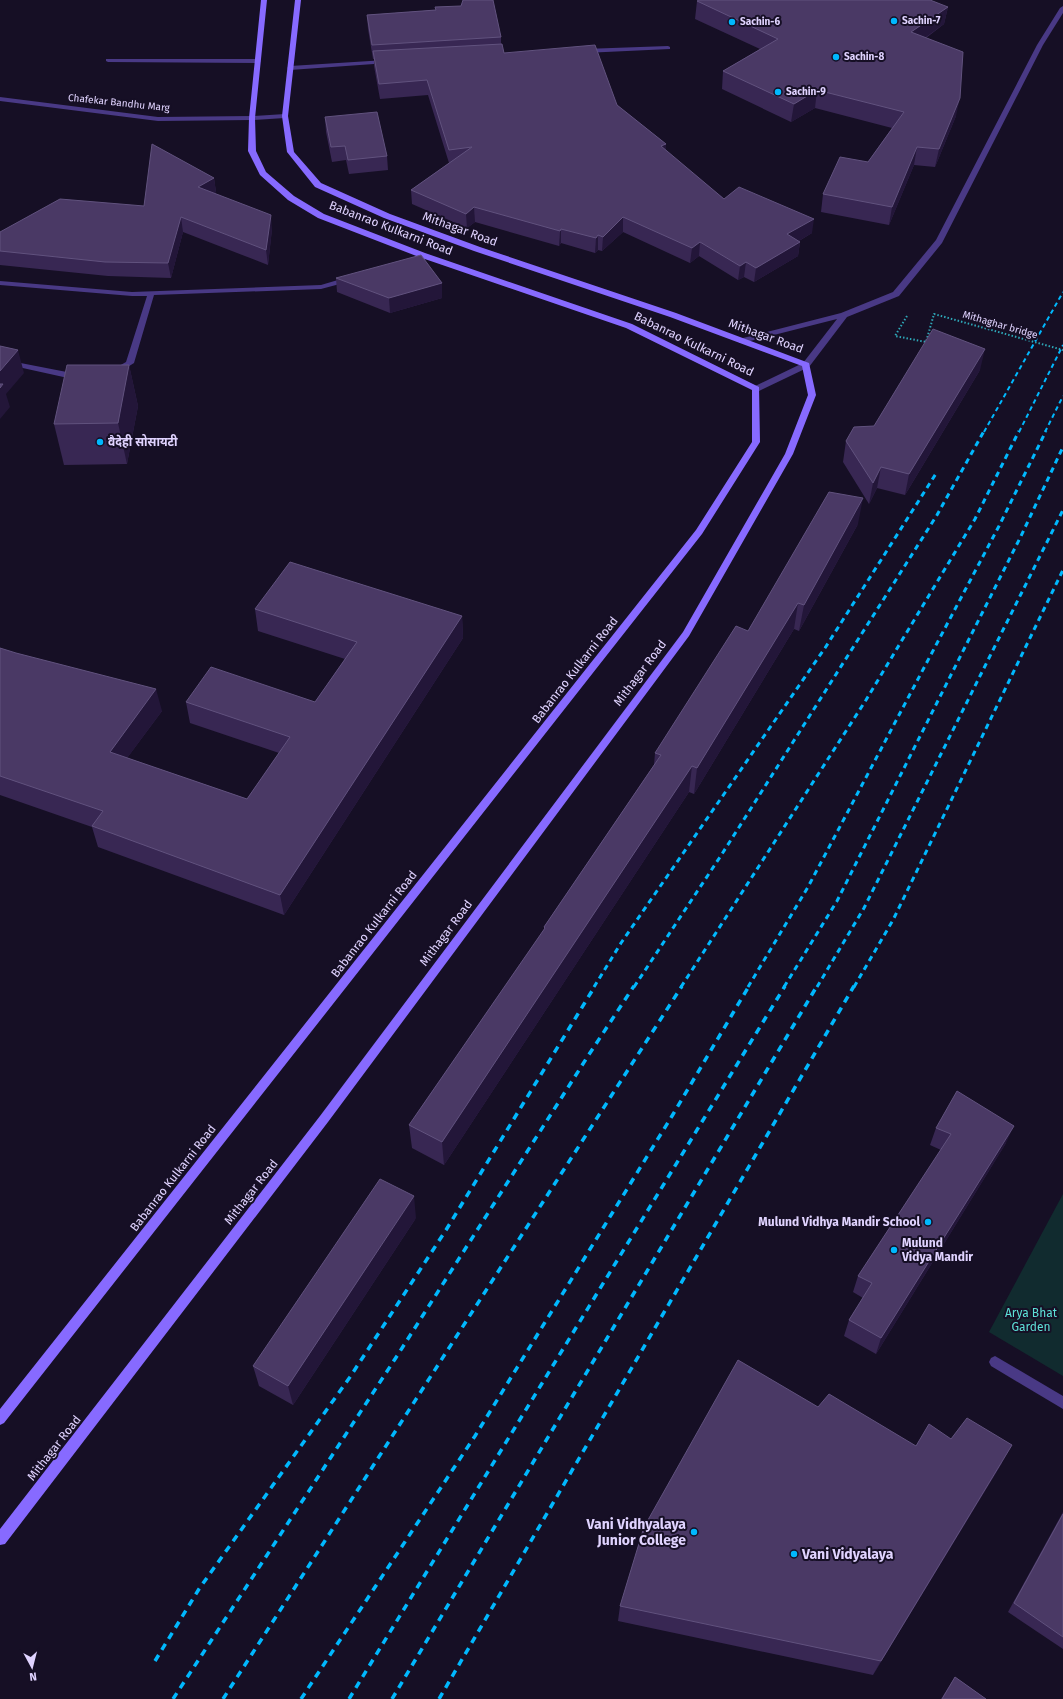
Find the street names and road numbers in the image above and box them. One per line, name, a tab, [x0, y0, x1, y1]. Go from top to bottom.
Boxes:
street label: Chafekar Bandhu Marg	[68, 92, 171, 114]
street label: Babanrao Kulkarni Road	[327, 198, 455, 258]
street label: Mithagar Road	[421, 209, 499, 249]
street label: Babanrao Kulkarni Road	[632, 309, 756, 379]
street label: Mithaghar bridge	[961, 309, 1039, 341]
street label: Mithagar Road	[727, 316, 805, 356]
street label: Babanrao Kulkarni Road	[529, 614, 621, 726]
street label: Mithagar Road	[611, 637, 669, 709]
street label: Babanrao Kulkarni Road	[328, 868, 420, 980]
street label: Mithagar Road	[417, 897, 475, 969]
street label: Babanrao Kulkarni Road	[127, 1122, 219, 1234]
street label: Mithagar Road	[221, 1157, 281, 1227]
street label: Mithagar Road	[24, 1413, 84, 1483]

